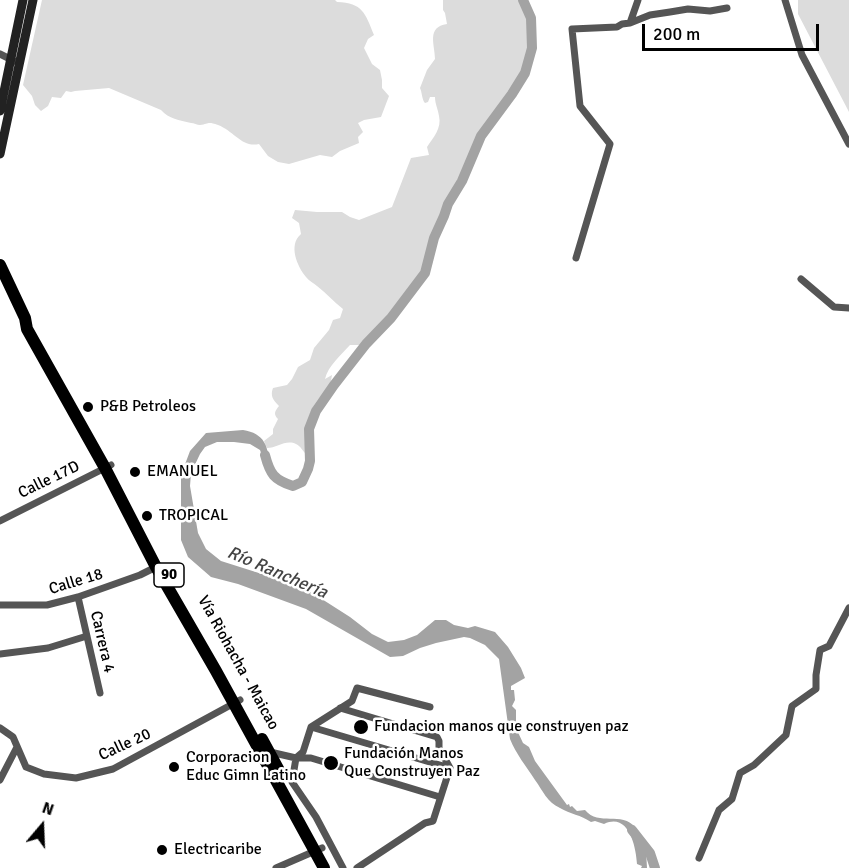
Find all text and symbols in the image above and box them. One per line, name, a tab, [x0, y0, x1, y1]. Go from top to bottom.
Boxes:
scale bar	[645, 12, 822, 50]
text: 200 m	[653, 23, 700, 45]
place label: P&B Petroleos	[100, 397, 196, 417]
marker: P&B Petroleos	[81, 400, 95, 414]
street label: Calle 17D	[15, 457, 83, 503]
place label: EMANUEL	[147, 462, 218, 482]
marker: EMANUEL	[128, 465, 142, 479]
place label: TROPICAL	[159, 506, 228, 526]
marker: TROPICAL	[140, 509, 154, 523]
water label: Río Ranchería	[224, 542, 330, 604]
road number: 90	[154, 563, 184, 587]
street label: Calle 18	[47, 565, 105, 599]
street label: Vía Riohacha - Maicao	[193, 593, 283, 733]
street label: Carrera 4	[86, 609, 118, 675]
place label: Fundacion manos que construyen paz	[374, 717, 629, 737]
marker: Fundacion manos que construyen paz	[352, 718, 370, 736]
street label: Calle 20	[96, 725, 154, 765]
place label: Fundación Manos Que Construyen Paz	[344, 744, 480, 782]
place label: Corporacion Educ Gimn Latino	[186, 748, 306, 786]
marker: Fundación Manos Que Construyen Paz	[322, 754, 340, 772]
marker: Corporacion Educ Gimn Latino	[167, 760, 181, 774]
north arrow	[12, 796, 72, 856]
text: N	[39, 798, 56, 820]
place label: Electricaribe	[174, 840, 262, 860]
marker: Electricaribe	[155, 843, 169, 857]

